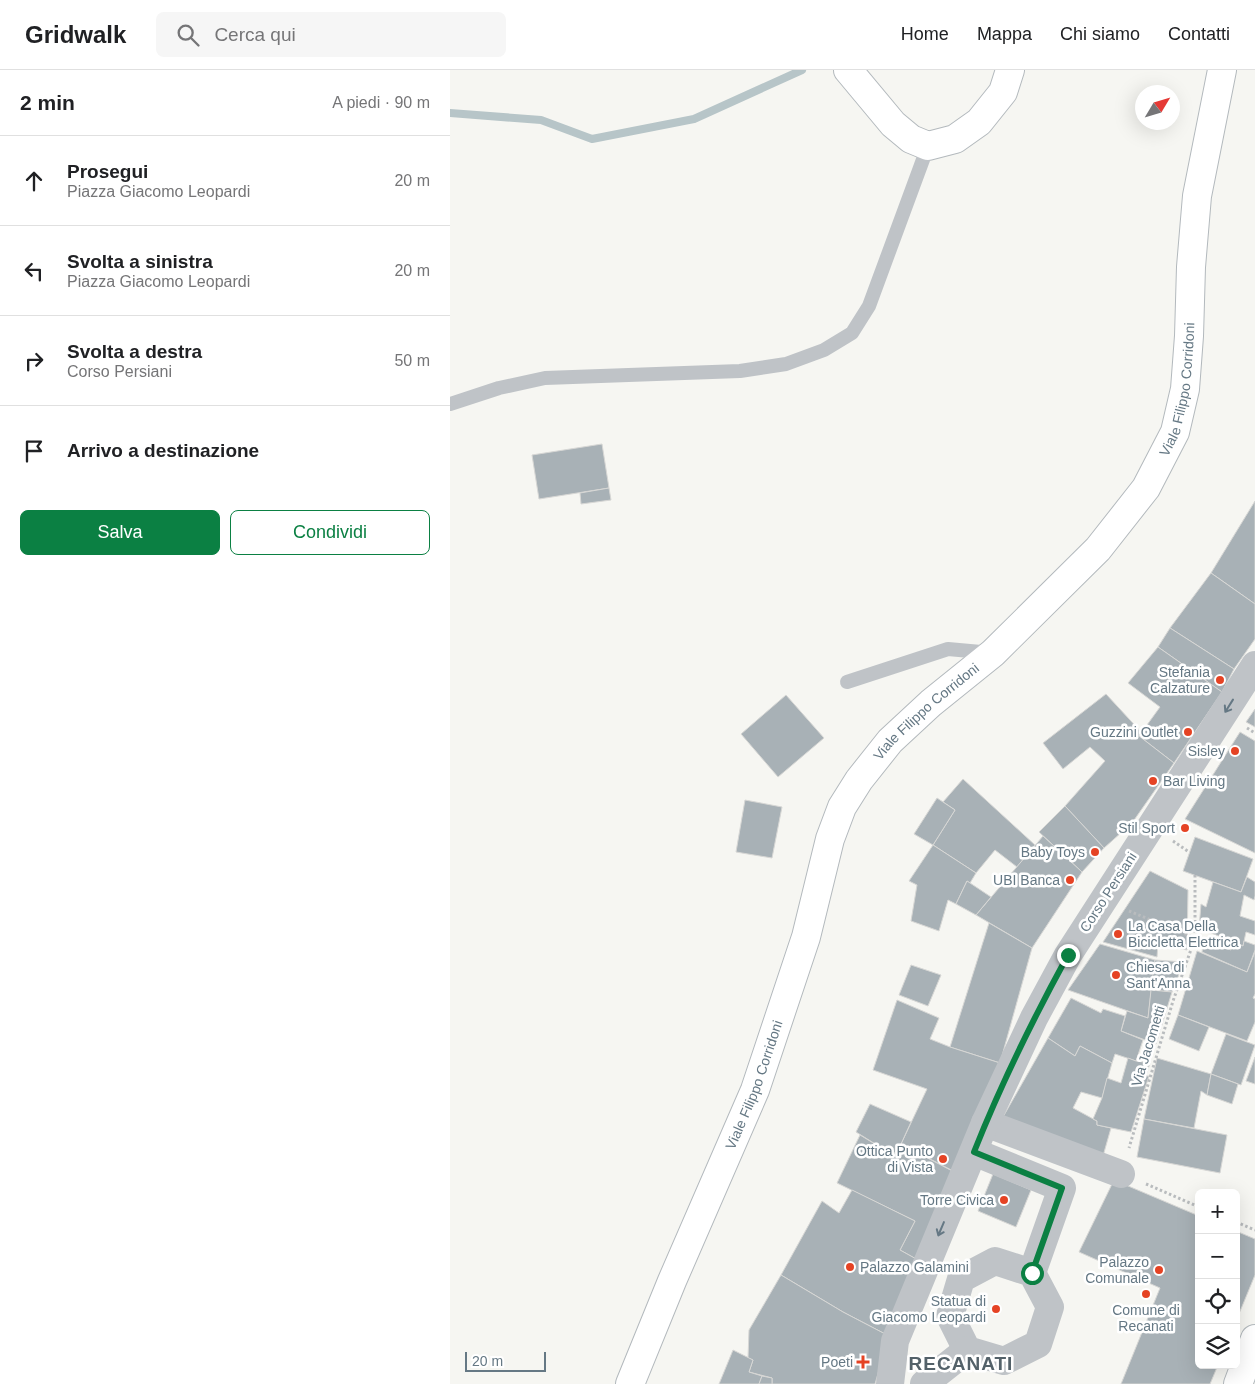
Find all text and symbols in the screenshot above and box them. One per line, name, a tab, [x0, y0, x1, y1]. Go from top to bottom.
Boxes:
search box	[156, 12, 506, 57]
text: Gridwalk	[25, 21, 126, 48]
icon: search	[174, 21, 202, 49]
text: Cerca qui	[214, 24, 296, 45]
text: Home	[901, 24, 949, 44]
text: Mappa	[977, 24, 1032, 44]
text: Chi siamo	[1060, 24, 1140, 44]
text: Contatti	[1168, 24, 1230, 44]
north arrow	[1135, 85, 1180, 130]
text: 2 min	[20, 91, 75, 114]
text: A piedi · 90 m	[332, 94, 430, 111]
text: Prosegui	[67, 161, 148, 182]
icon: ahead	[20, 167, 48, 195]
text: 20 m	[394, 172, 430, 189]
text: Piazza Giacomo Leopardi	[67, 183, 250, 200]
text: Svolta a sinistra	[67, 251, 213, 272]
icon: left	[20, 257, 48, 285]
text: 20 m	[394, 262, 430, 279]
text: Piazza Giacomo Leopardi	[67, 273, 250, 290]
street label: Viale Filippo Corridoni	[1156, 322, 1197, 459]
text: Svolta a destra	[67, 341, 202, 362]
icon: right	[20, 347, 48, 375]
text: 50 m	[394, 352, 430, 369]
text: Corso Persiani	[67, 363, 172, 380]
icon: arrive	[20, 437, 48, 465]
text: Arrivo a destinazione	[67, 440, 259, 461]
button: Salva	[20, 510, 220, 555]
button: Condividi	[230, 510, 430, 555]
street label: Viale Filippo Corridoni	[870, 660, 982, 763]
place label: Stefania Calzature	[1150, 664, 1210, 696]
marker: Stefania Calzature	[1214, 674, 1226, 686]
one-way arrow	[1224, 699, 1234, 713]
place label: Guzzini Outlet	[1090, 724, 1178, 740]
marker: Guzzini Outlet	[1182, 726, 1194, 738]
place label: Sisley	[1188, 743, 1225, 759]
marker: Sisley	[1229, 745, 1241, 757]
place label: Bar Living	[1163, 773, 1225, 789]
marker: Bar Living	[1147, 775, 1159, 787]
place label: Stil Sport	[1118, 820, 1175, 836]
marker: Stil Sport	[1179, 822, 1191, 834]
place label: Baby Toys	[1021, 844, 1085, 860]
marker: Baby Toys	[1089, 846, 1101, 858]
street label: Corso Persiani	[1076, 849, 1140, 935]
place label: UBI Banca	[993, 872, 1060, 888]
marker: UBI Banca	[1064, 874, 1076, 886]
place label: La Casa Della Bicicletta Elettrica	[1128, 918, 1239, 950]
marker: La Casa Della Bicicletta Elettrica	[1112, 928, 1124, 940]
route end	[1057, 944, 1080, 967]
place label: Chiesa di Sant'Anna	[1126, 959, 1190, 991]
marker: Chiesa di Sant'Anna	[1110, 969, 1122, 981]
street label: Via Jacometti	[1128, 1004, 1168, 1088]
street label: Viale Filippo Corridoni	[722, 1018, 786, 1152]
place label: Ottica Punto di Vista	[856, 1143, 933, 1175]
marker: Ottica Punto di Vista	[937, 1153, 949, 1165]
map controls	[1195, 1189, 1240, 1369]
button: +	[1195, 1189, 1240, 1234]
place label: Torre Civica	[920, 1192, 994, 1208]
marker: Torre Civica	[998, 1194, 1010, 1206]
one-way arrow	[936, 1221, 946, 1236]
button: −	[1195, 1234, 1240, 1279]
place label: Palazzo Comunale	[1085, 1254, 1149, 1286]
place label: Palazzo Galamini	[860, 1259, 969, 1275]
marker: Palazzo Galamini	[844, 1261, 856, 1273]
route start	[1021, 1262, 1044, 1285]
marker: Palazzo Comunale	[1153, 1264, 1165, 1276]
button: locate	[1195, 1279, 1240, 1324]
marker: Comune di Recanati	[1140, 1288, 1152, 1300]
place label: Statua di Giacomo Leopardi	[872, 1293, 986, 1325]
place label: Comune di Recanati	[1112, 1302, 1180, 1334]
marker: Statua di Giacomo Leopardi	[990, 1303, 1002, 1315]
button: layers	[1195, 1324, 1240, 1369]
scale bar	[465, 1349, 546, 1372]
text: 20 m	[472, 1353, 503, 1369]
district label: RECANATI	[909, 1353, 1013, 1374]
place label: Poeti	[821, 1354, 853, 1370]
marker: Poeti	[857, 1356, 869, 1368]

